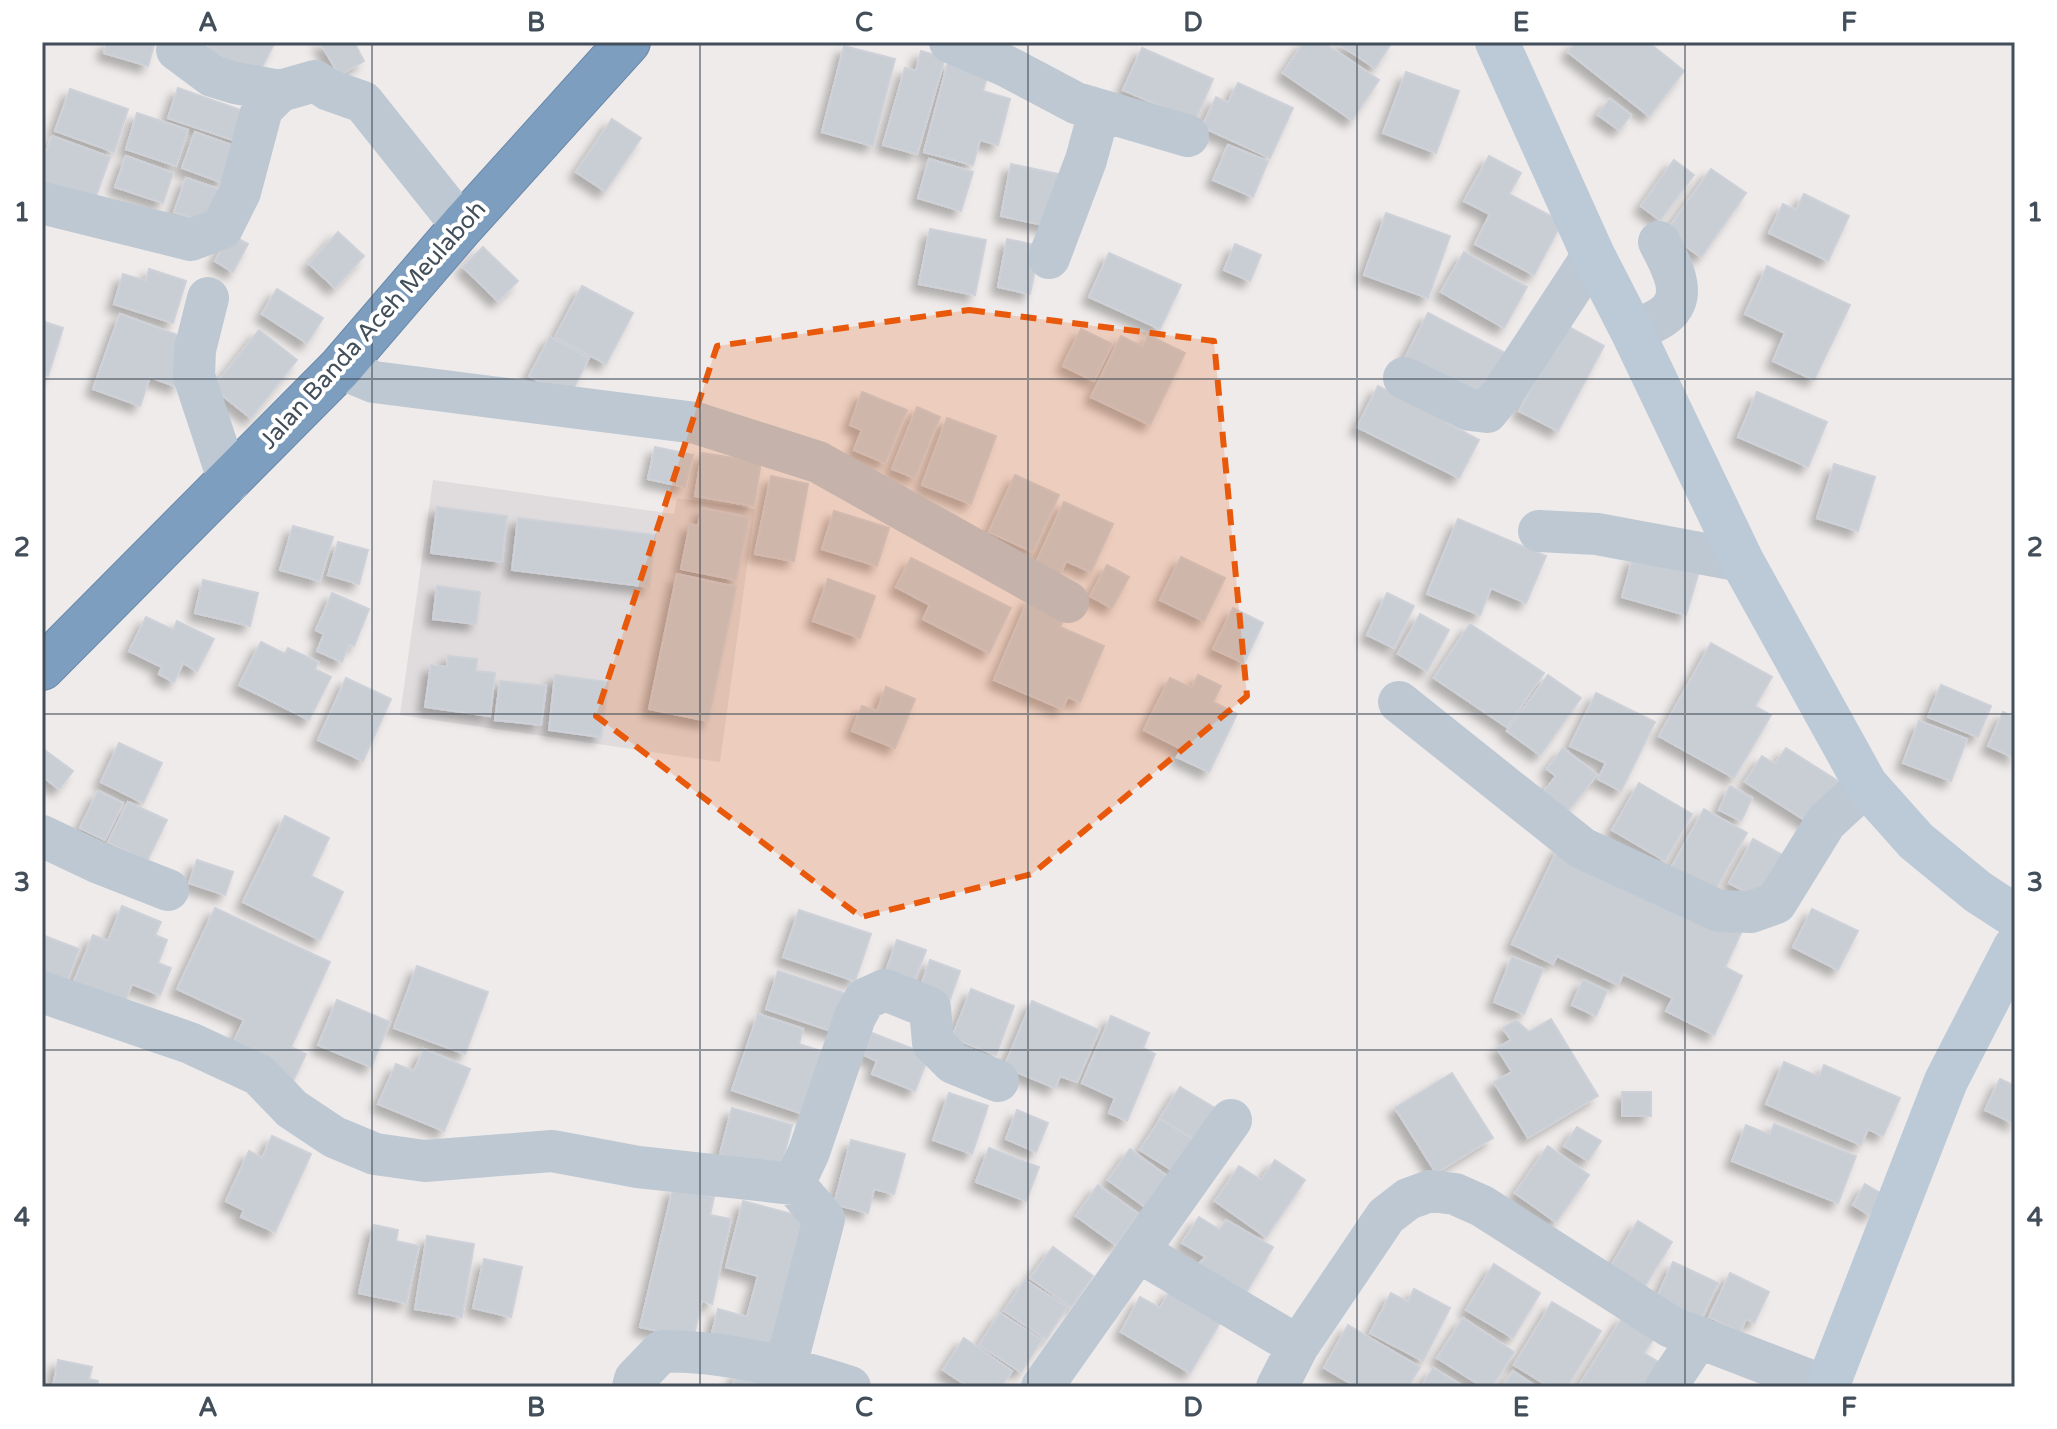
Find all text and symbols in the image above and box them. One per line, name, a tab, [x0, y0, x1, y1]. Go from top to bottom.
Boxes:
text: A	[198, 7, 218, 38]
text: B	[527, 7, 545, 38]
text: C	[855, 7, 873, 38]
text: D	[1183, 7, 1203, 38]
text: E	[1513, 7, 1529, 38]
text: F	[1841, 7, 1857, 38]
street label: Jalan Banda Aceh Meulaboh	[254, 195, 492, 455]
text: 1	[14, 197, 30, 228]
text: 1	[2027, 197, 2043, 228]
text: 2	[14, 532, 30, 563]
text: 2	[2027, 532, 2043, 563]
text: 3	[14, 867, 30, 898]
text: 3	[2027, 867, 2043, 898]
text: 4	[14, 1202, 30, 1233]
text: 4	[2027, 1202, 2043, 1233]
text: A	[198, 1392, 218, 1423]
text: B	[527, 1392, 545, 1423]
text: C	[855, 1392, 873, 1423]
text: D	[1183, 1392, 1203, 1423]
text: E	[1513, 1392, 1529, 1423]
text: F	[1841, 1392, 1857, 1423]

